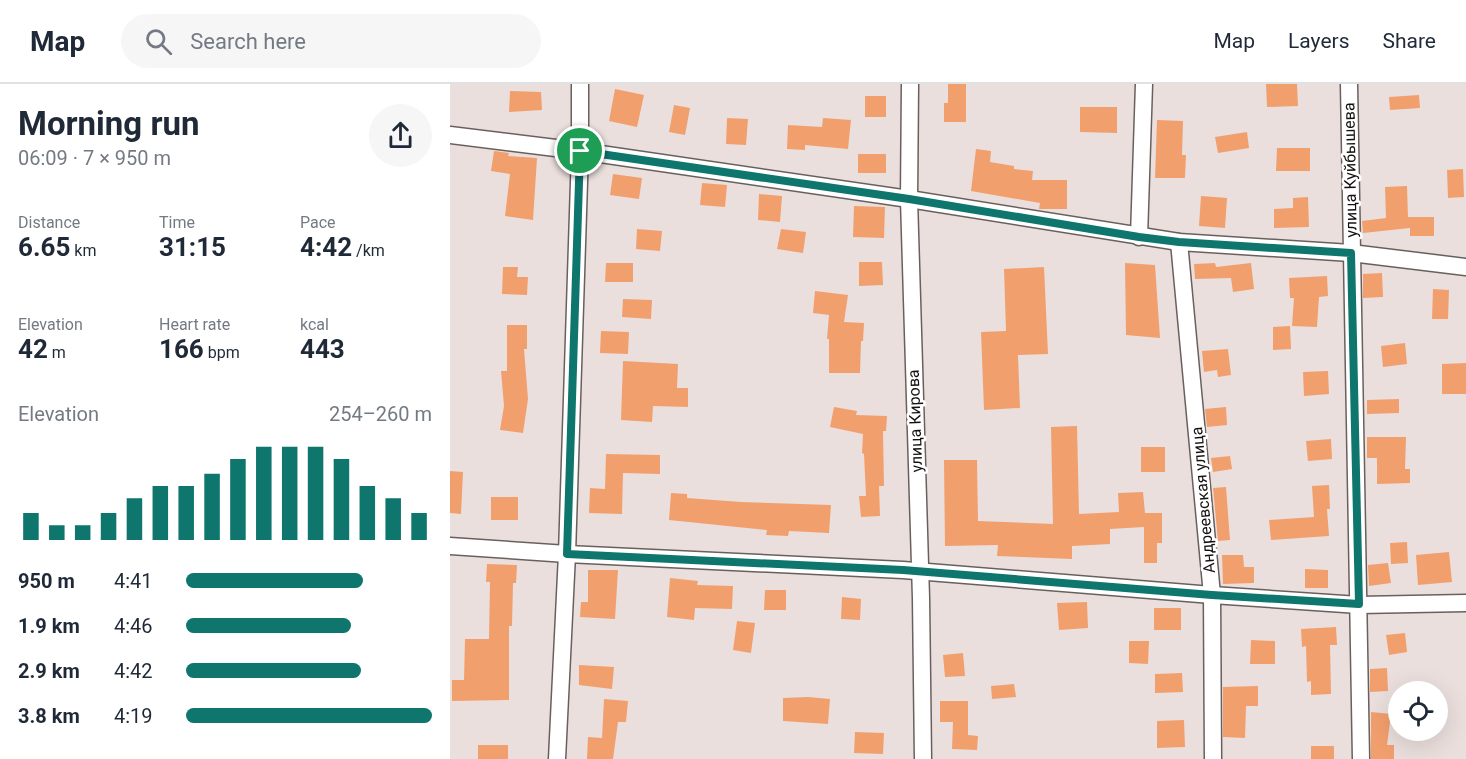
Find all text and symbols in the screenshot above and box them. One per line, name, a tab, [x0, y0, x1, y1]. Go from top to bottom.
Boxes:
search box	[121, 14, 541, 68]
text: Map	[30, 25, 85, 58]
icon: search	[142, 25, 175, 58]
text: Search here	[190, 29, 306, 54]
text: Map	[1213, 29, 1255, 53]
text: Layers	[1288, 29, 1349, 53]
text: Share	[1382, 29, 1436, 53]
street label: улица Куйбышева	[1339, 102, 1361, 238]
text: Morning run	[18, 104, 199, 143]
button: share	[369, 104, 432, 167]
pin	[554, 125, 605, 176]
icon: arrive	[563, 134, 596, 167]
text: 06:09 · 7 × 950 m	[18, 146, 171, 170]
text: Distance	[18, 213, 80, 232]
text: Time	[159, 213, 195, 232]
text: Pace	[300, 213, 336, 232]
text: 6.65	[18, 232, 70, 262]
text: 31:15	[159, 232, 226, 262]
text: 4:42	[300, 232, 352, 262]
text: km	[70, 241, 96, 260]
text: /km	[352, 241, 385, 260]
text: Elevation	[18, 315, 83, 334]
text: Heart rate	[159, 315, 230, 334]
text: kcal	[300, 315, 329, 334]
text: 42	[18, 334, 48, 364]
text: 166	[159, 334, 204, 364]
text: 443	[300, 334, 345, 364]
text: m	[48, 343, 66, 362]
text: bpm	[204, 343, 240, 362]
street label: улица Кирова	[904, 369, 926, 473]
text: Elevation	[18, 402, 99, 426]
text: 254–260 m	[329, 402, 432, 426]
street label: Андреевская улица	[1187, 426, 1219, 574]
text: 950 m	[18, 569, 75, 593]
text: 4:41	[114, 569, 153, 593]
text: 1.9 km	[18, 614, 80, 638]
text: 4:46	[114, 614, 153, 638]
text: 2.9 km	[18, 659, 80, 683]
text: 4:42	[114, 659, 153, 683]
map controls	[1388, 681, 1448, 741]
button: locate	[1388, 681, 1448, 741]
text: 3.8 km	[18, 704, 80, 728]
text: 4:19	[114, 704, 153, 728]

